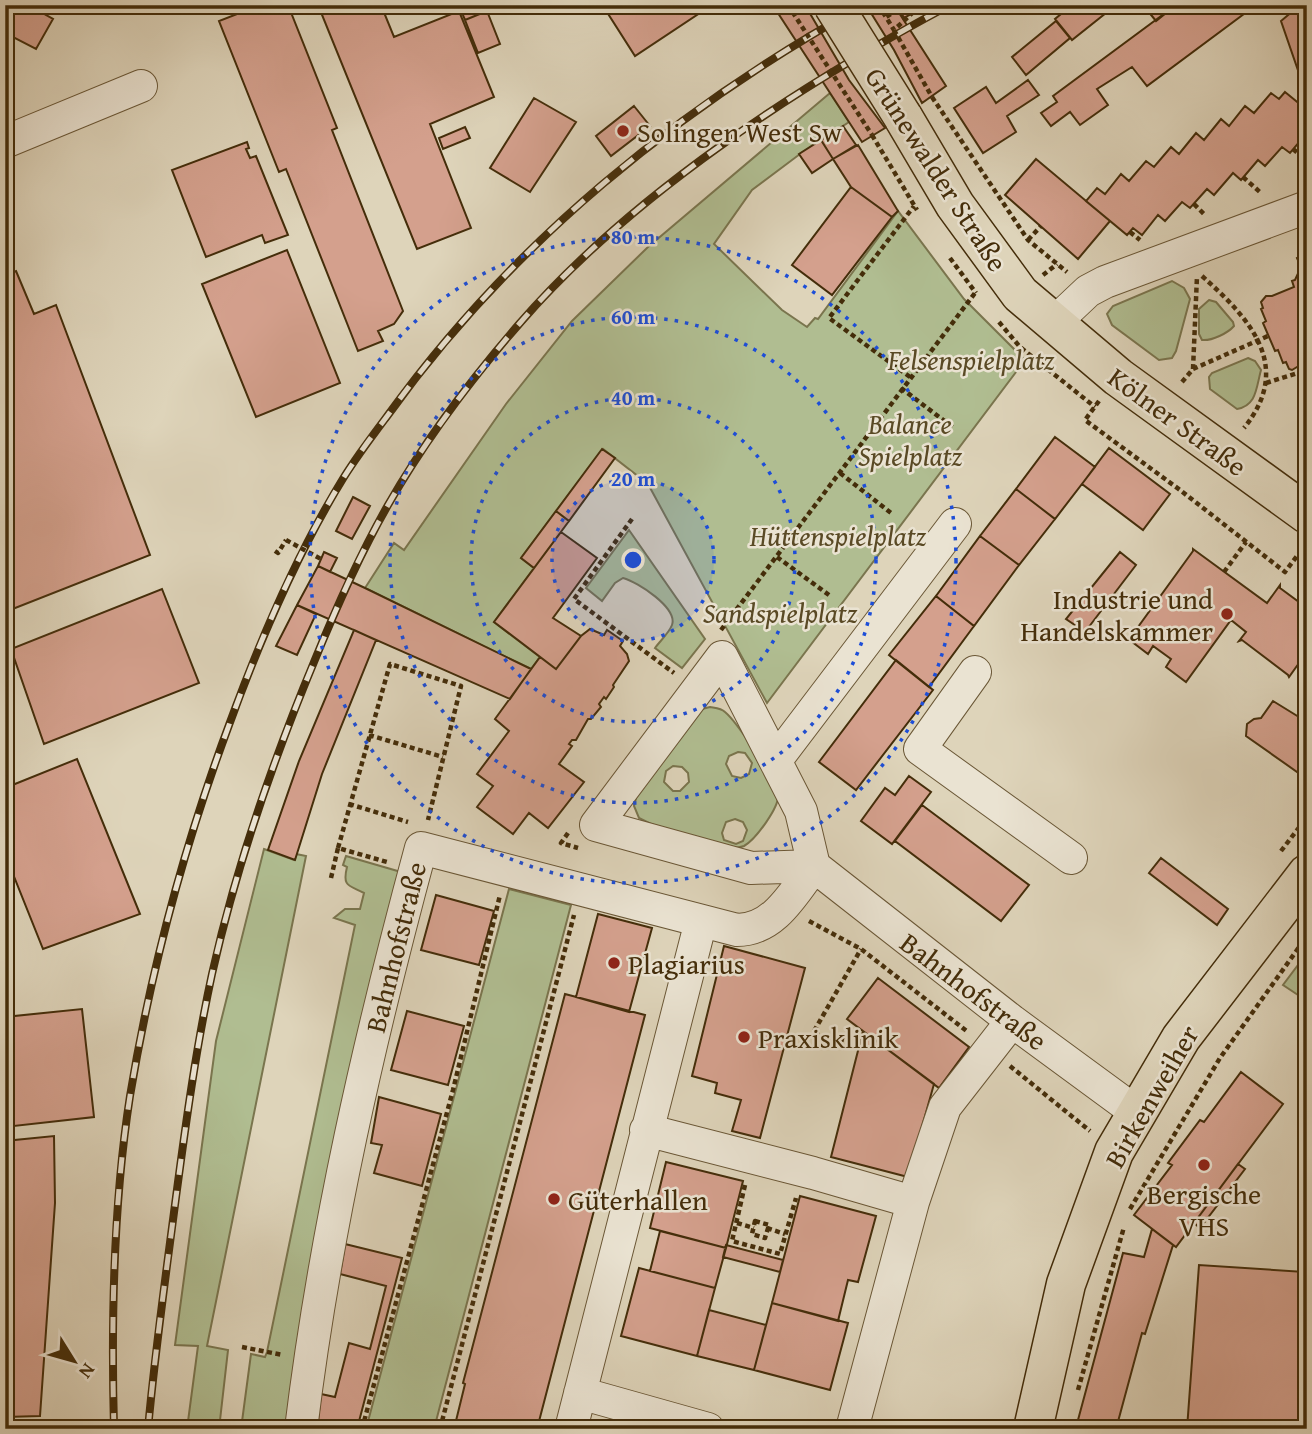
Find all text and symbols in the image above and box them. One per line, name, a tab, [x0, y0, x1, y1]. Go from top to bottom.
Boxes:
street label: Grünewalder Straße	[856, 59, 1018, 279]
place label: Solingen West Sw	[637, 111, 842, 152]
marker: Solingen West Sw	[615, 123, 631, 139]
text: 80 m	[611, 221, 655, 252]
text: 60 m	[611, 301, 655, 332]
park label: Felsenspielplatz	[887, 339, 1055, 380]
street label: Kölner Straße	[1100, 357, 1256, 485]
text: 40 m	[611, 382, 655, 413]
park label: Balance Spielplatz	[858, 403, 962, 476]
text: 20 m	[611, 463, 655, 494]
park label: Hüttenspielplatz	[749, 515, 927, 556]
centre of rings	[621, 548, 645, 572]
place label: Industrie und Handelskammer	[1021, 578, 1213, 651]
park label: Sandspielplatz	[703, 592, 858, 633]
marker: Industrie und Handelskammer	[1219, 606, 1235, 622]
street label: Bahnhofstraße	[354, 857, 436, 1037]
street label: Bahnhofstraße	[892, 922, 1056, 1060]
place label: Plagiarius	[628, 943, 745, 984]
marker: Plagiarius	[606, 955, 622, 971]
place label: Praxisklinik	[758, 1017, 899, 1058]
street label: Birkenweiher	[1094, 1017, 1209, 1175]
marker: Praxisklinik	[736, 1029, 752, 1045]
marker: Bergische VHS	[1196, 1157, 1212, 1173]
place label: Bergische VHS	[1147, 1173, 1261, 1246]
place label: Güterhallen	[568, 1179, 708, 1220]
marker: Güterhallen	[546, 1191, 562, 1207]
north arrow	[38, 1326, 108, 1396]
text: N	[72, 1358, 103, 1385]

